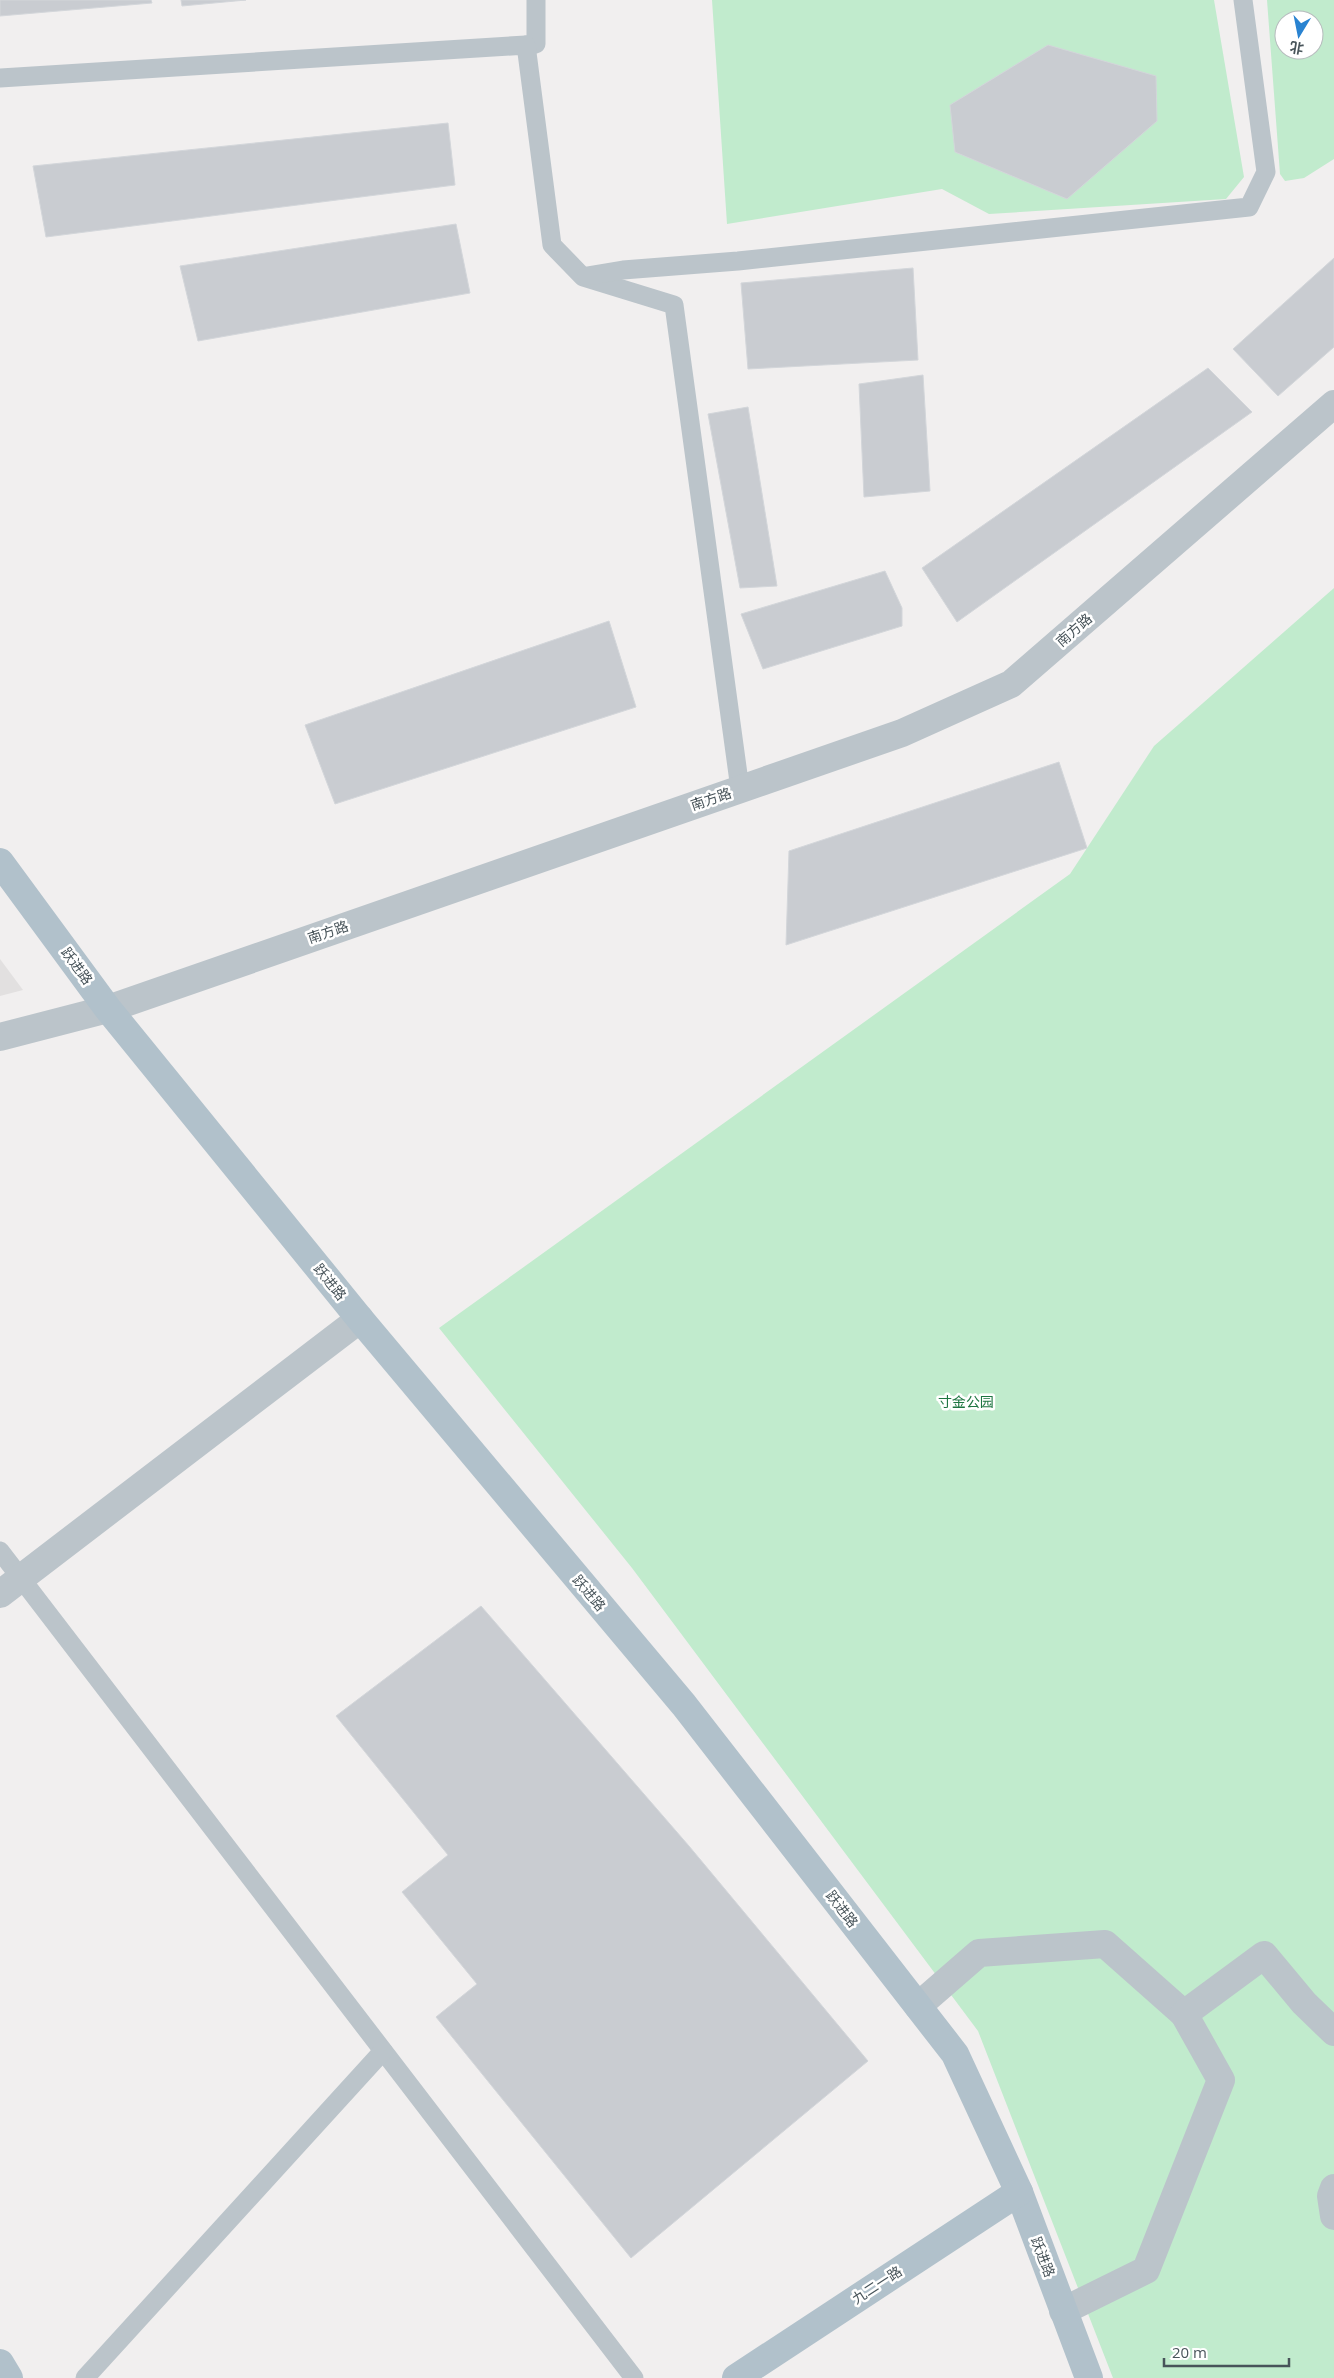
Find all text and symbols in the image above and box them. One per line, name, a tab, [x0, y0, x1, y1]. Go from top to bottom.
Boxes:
north arrow	[1274, 10, 1324, 60]
text: 北	[1288, 38, 1305, 59]
street label: 南方路	[1052, 609, 1096, 651]
street label: 南方路	[688, 783, 734, 814]
street label: 南方路	[305, 916, 351, 947]
street label: 跃进路	[57, 943, 97, 988]
street label: 跃进路	[310, 1259, 351, 1304]
park label: 寸金公园	[938, 1392, 994, 1411]
street label: 跃进路	[569, 1570, 610, 1615]
street label: 跃进路	[822, 1886, 863, 1931]
street label: 跃进路	[1027, 2234, 1060, 2280]
street label: 九二一路	[848, 2261, 905, 2308]
scale bar	[1164, 2336, 1289, 2368]
text: 20 m	[1172, 2342, 1207, 2362]

